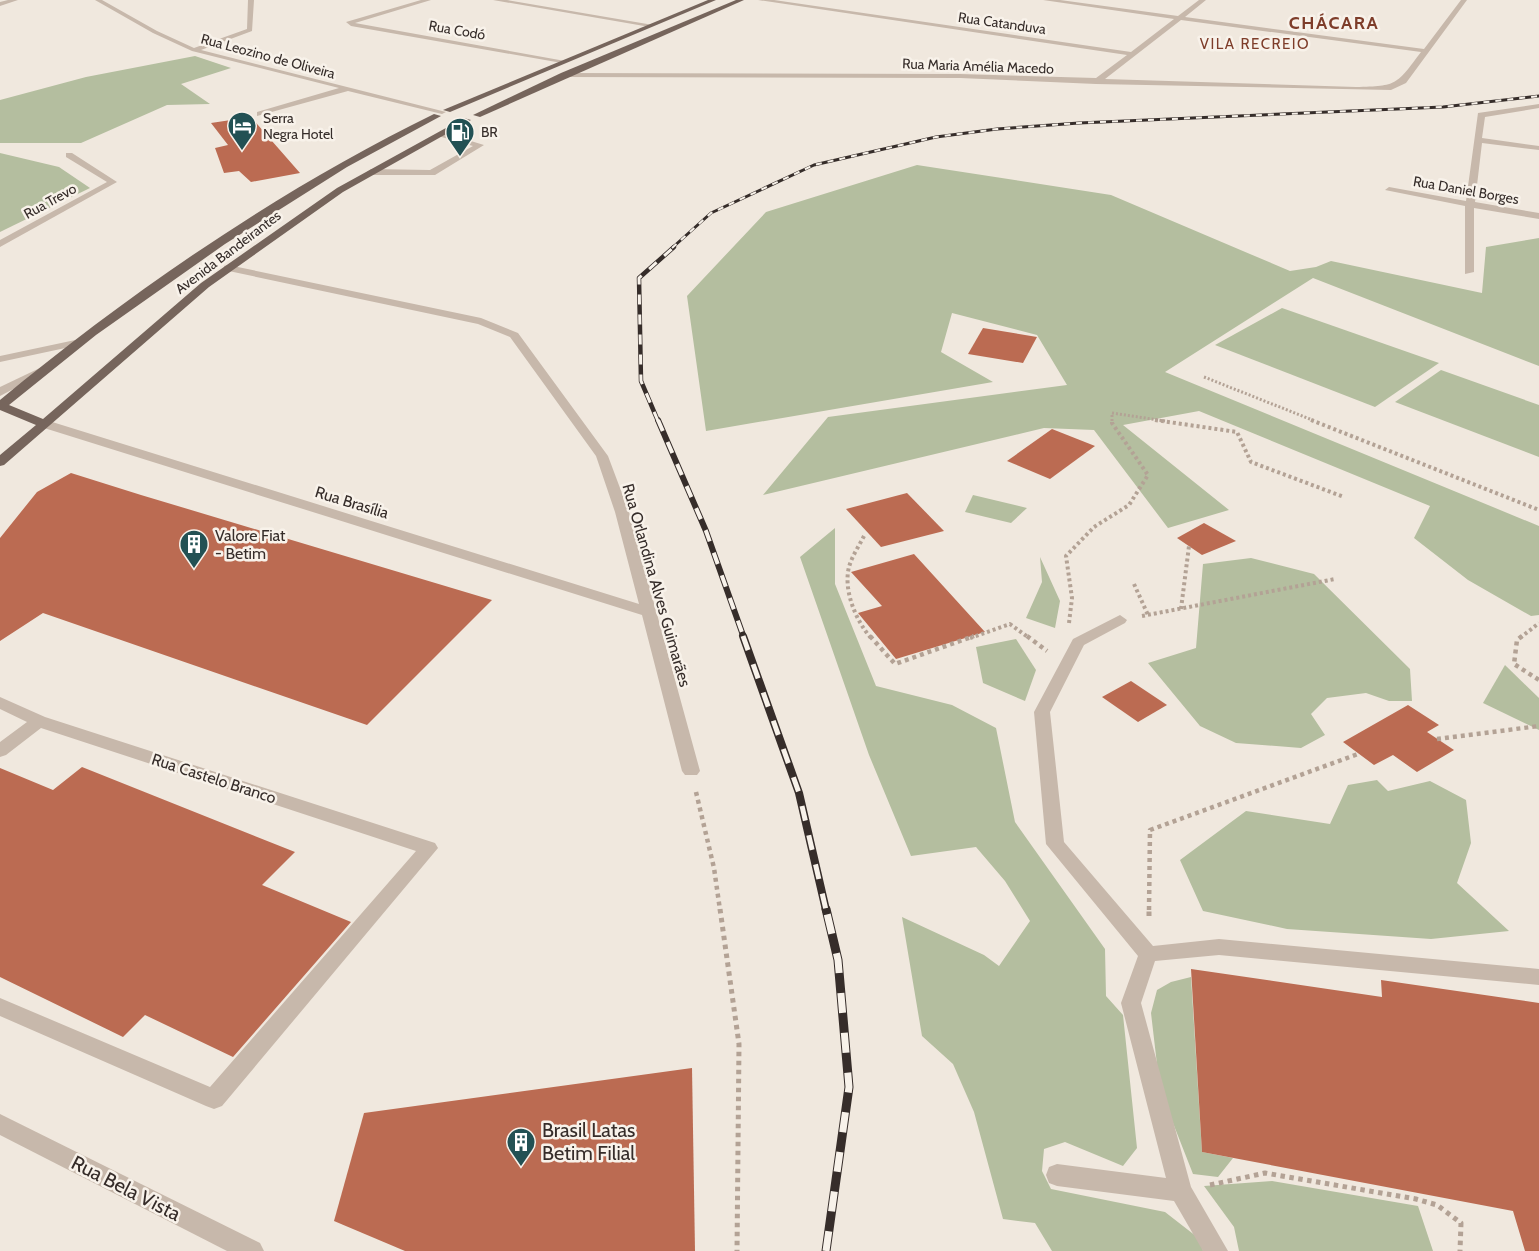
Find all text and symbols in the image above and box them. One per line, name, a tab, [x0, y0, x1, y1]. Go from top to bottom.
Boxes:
street label: Rua Catanduva	[957, 8, 1047, 38]
district label: CHÁCARA	[1289, 12, 1379, 34]
street label: Rua Codó	[427, 16, 487, 44]
street label: Rua Leozino de Oliveira	[199, 29, 337, 83]
district label: VILA RECREIO	[1200, 35, 1310, 53]
street label: Rua Maria Amélia Macedo	[902, 54, 1054, 78]
place label: Serra Negra Hotel	[263, 109, 334, 143]
hotel icon: Serra Negra Hotel	[226, 110, 258, 152]
fuel station icon: BR	[444, 116, 476, 158]
place label: BR	[481, 123, 498, 141]
street label: Rua Daniel Borges	[1412, 172, 1520, 208]
street label: Rua Trevo	[20, 179, 80, 223]
street label: Avenida Bandeirantes	[172, 206, 285, 298]
street label: Rua Orlandina Alves Guimarães	[618, 481, 695, 689]
street label: Rua Brasília	[313, 482, 391, 523]
place label: Valore Fiat - Betim	[215, 526, 286, 563]
building icon: Valore Fiat - Betim	[178, 528, 210, 570]
street label: Rua Castelo Branco	[149, 749, 279, 808]
place label: Brasil Latas Betim Filial	[542, 1118, 635, 1165]
building icon: Brasil Latas Betim Filial	[505, 1126, 537, 1168]
street label: Rua Bela Vista	[67, 1150, 185, 1226]

